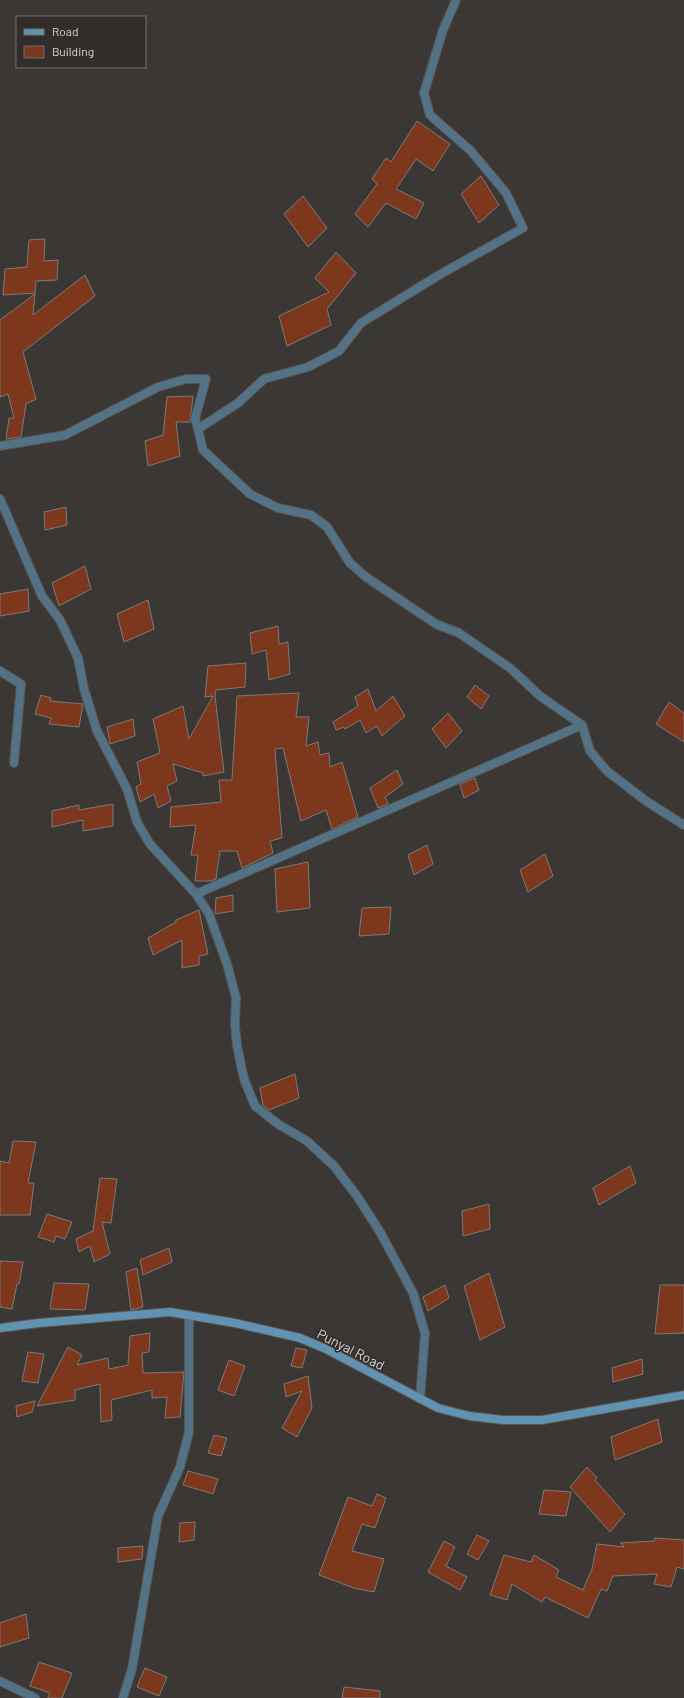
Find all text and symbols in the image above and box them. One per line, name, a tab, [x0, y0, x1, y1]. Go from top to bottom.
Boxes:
legend	[16, 16, 146, 68]
text: Road	[52, 24, 79, 38]
text: Building	[52, 44, 94, 58]
street label: Punyal Road	[314, 1325, 388, 1373]

